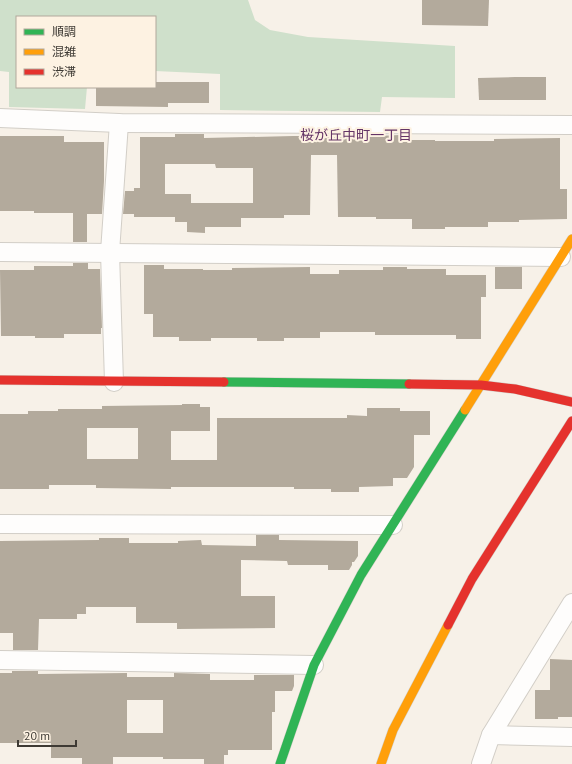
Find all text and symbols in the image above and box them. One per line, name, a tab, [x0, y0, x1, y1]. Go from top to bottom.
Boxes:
legend	[16, 16, 156, 88]
text: 順調	[52, 24, 76, 39]
text: 混雑	[52, 44, 76, 59]
text: 渋滞	[52, 64, 76, 79]
district label: 桜が丘中町一丁目	[300, 126, 412, 144]
scale bar	[18, 722, 76, 748]
text: 20 m	[24, 728, 50, 743]

